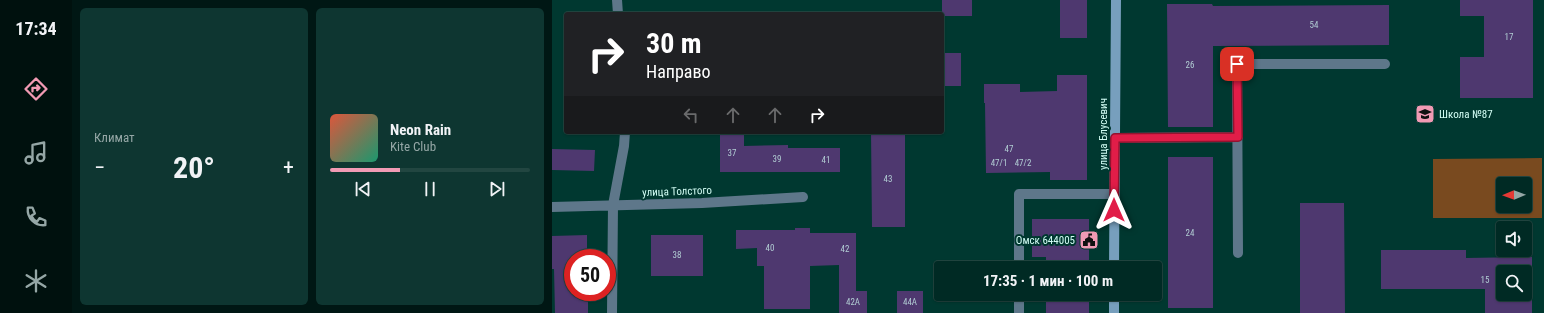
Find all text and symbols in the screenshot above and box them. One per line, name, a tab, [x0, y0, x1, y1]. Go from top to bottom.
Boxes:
text: 17:34	[15, 18, 57, 39]
house number: 54	[1310, 20, 1319, 30]
text: 30 m	[646, 27, 702, 60]
icon: right	[580, 28, 632, 80]
house number: 17	[1505, 32, 1514, 42]
pin	[1220, 47, 1254, 81]
icon: arrive	[1226, 53, 1248, 75]
house number: 26	[1186, 60, 1194, 70]
text: Направо	[646, 61, 711, 82]
icon: directions	[22, 75, 50, 103]
street label: улица Блусевич	[1097, 98, 1110, 170]
school or university icon: Школа №87	[1414, 103, 1436, 125]
icon: left	[680, 104, 702, 126]
icon: ahead	[722, 104, 744, 126]
icon: ahead	[764, 104, 786, 126]
icon: right	[806, 104, 828, 126]
place label: Школа №87	[1439, 108, 1493, 121]
text: Neon Rain	[390, 121, 451, 139]
text: Климат	[94, 130, 135, 145]
icon: music	[22, 139, 50, 167]
text: Kite Club	[390, 139, 436, 154]
house number: 47	[1005, 144, 1014, 154]
house number: 37	[728, 148, 737, 158]
text: 20°	[173, 150, 215, 185]
house number: 39	[773, 154, 781, 164]
text: −	[94, 155, 105, 180]
text: +	[283, 155, 294, 180]
house number: 41	[822, 155, 830, 165]
house number: 47/1	[991, 158, 1007, 168]
house number: 47/2	[1015, 158, 1032, 168]
house number: 43	[884, 174, 892, 184]
north arrow	[1496, 177, 1532, 213]
map controls	[1496, 177, 1532, 301]
icon: previous	[352, 178, 374, 200]
icon: pause	[419, 178, 441, 200]
icon: next	[486, 178, 508, 200]
street label: улица Толстого	[642, 184, 713, 199]
position arrow	[1093, 189, 1135, 231]
icon: phone	[22, 203, 50, 231]
button: sound	[1496, 221, 1532, 257]
house number: 24	[1186, 228, 1195, 238]
public building icon: Омск 644005	[1078, 229, 1100, 251]
place label: Омск 644005	[1016, 234, 1075, 247]
house number: 40	[766, 243, 774, 253]
house number: 42	[841, 244, 850, 254]
speed limit sign: 50	[564, 249, 616, 301]
house number: 38	[673, 250, 681, 260]
button: search	[1496, 265, 1532, 301]
icon: climate	[22, 267, 50, 295]
text: 17:35 · 1 мин · 100 m	[983, 272, 1113, 290]
house number: 15	[1481, 275, 1490, 285]
house number: 42А	[846, 297, 860, 307]
house number: 44А	[903, 297, 917, 307]

